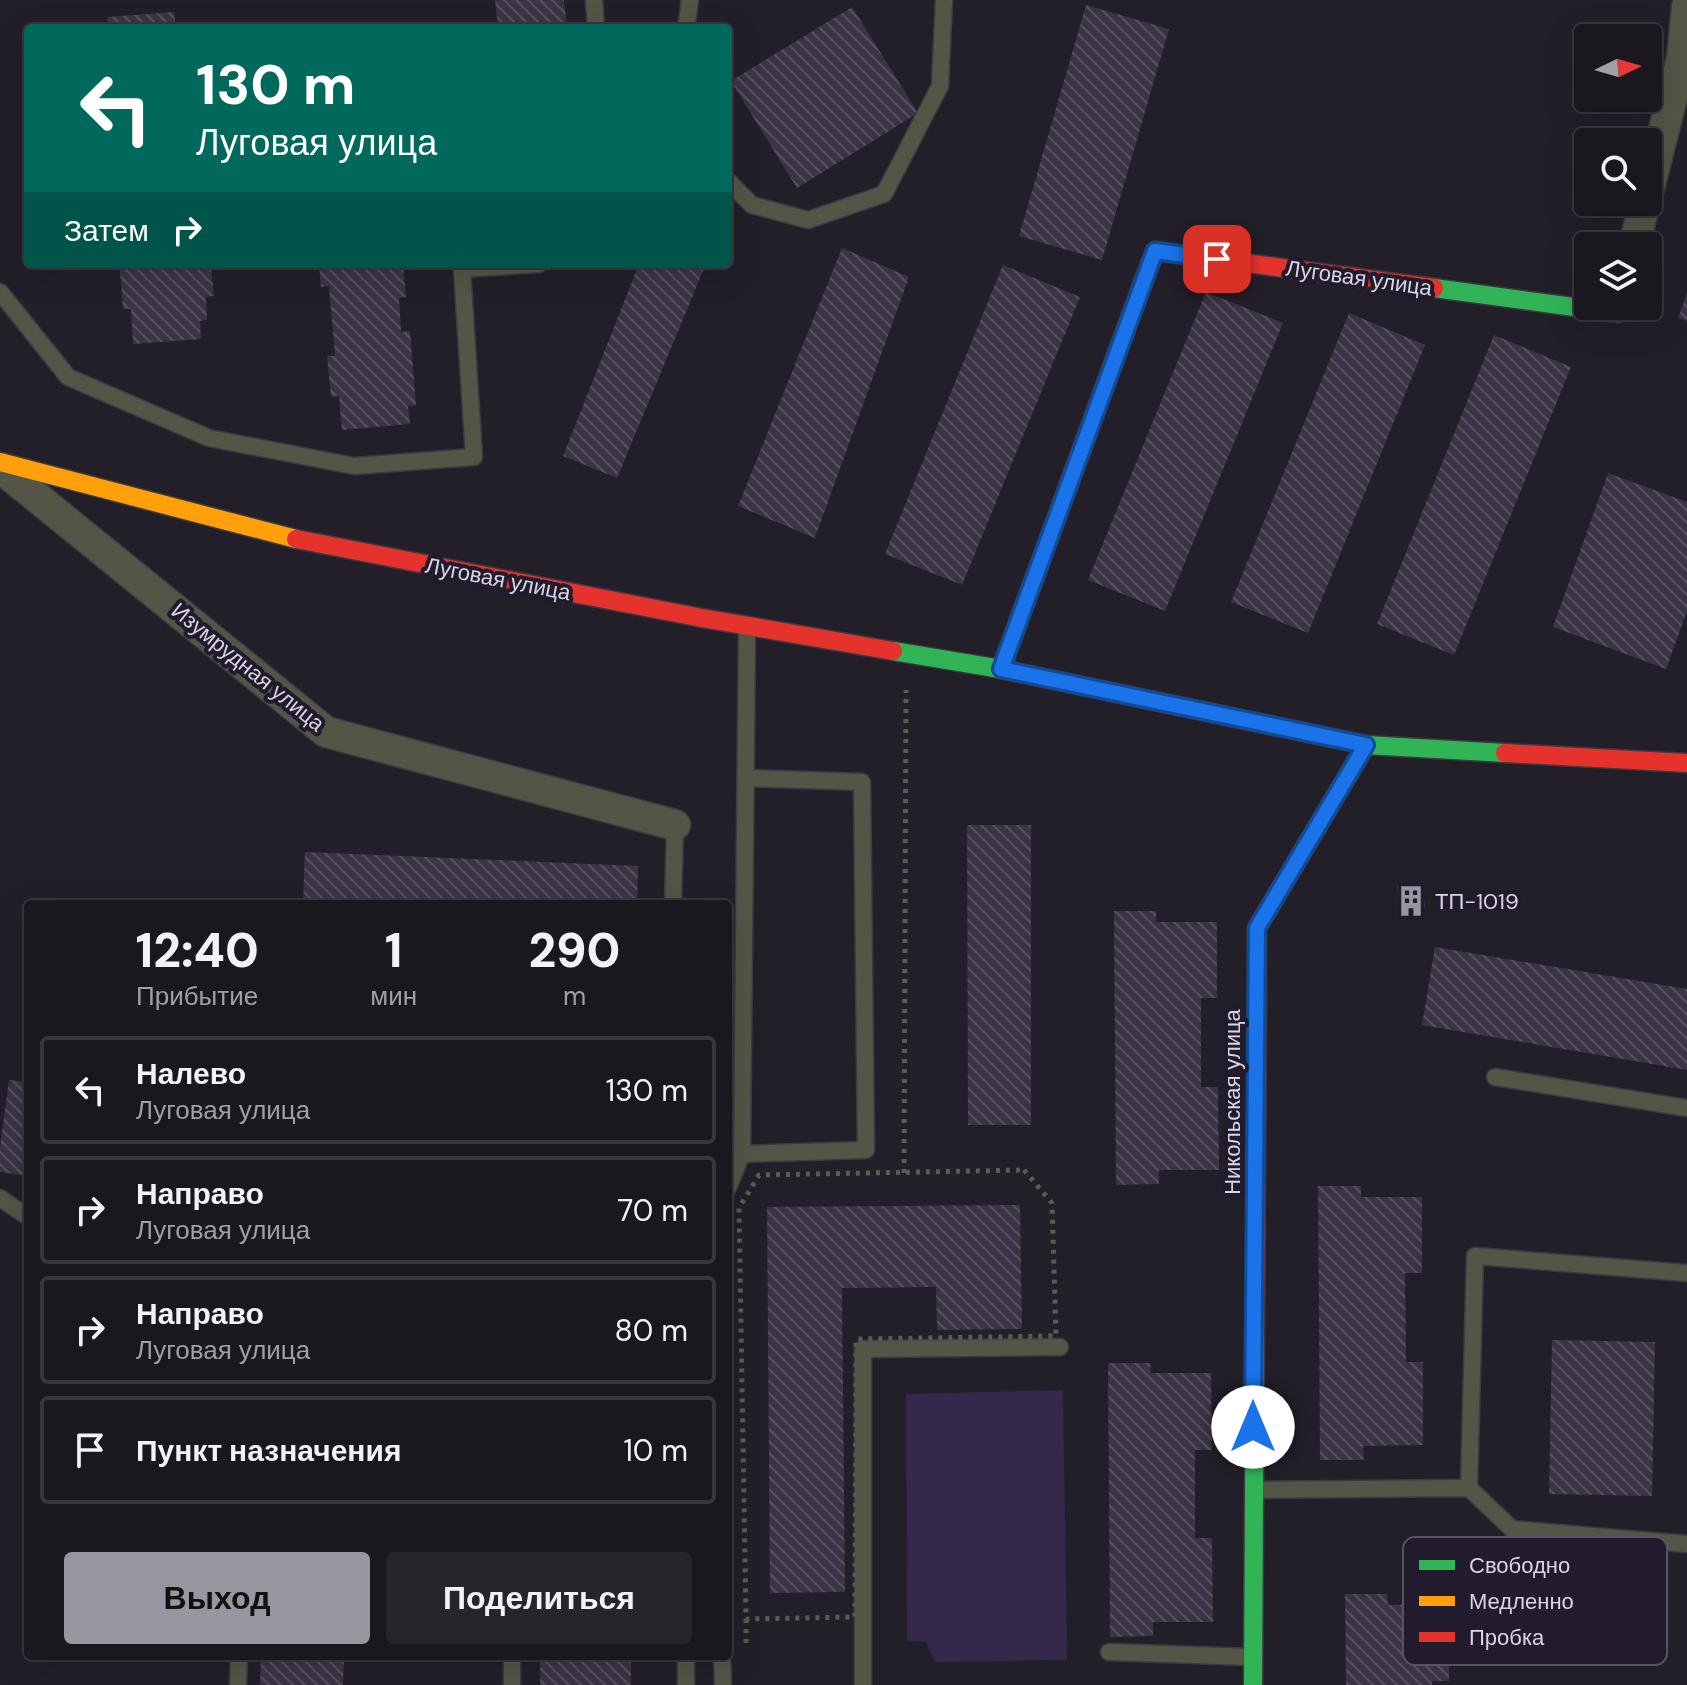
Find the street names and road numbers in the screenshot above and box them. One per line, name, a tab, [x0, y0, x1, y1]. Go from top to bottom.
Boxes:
street label: Луговая улица	[1284, 253, 1435, 303]
street label: Луговая улица	[423, 551, 574, 607]
street label: Изумрудная улица	[165, 596, 331, 738]
street label: Никольская улица	[1218, 1008, 1247, 1195]

